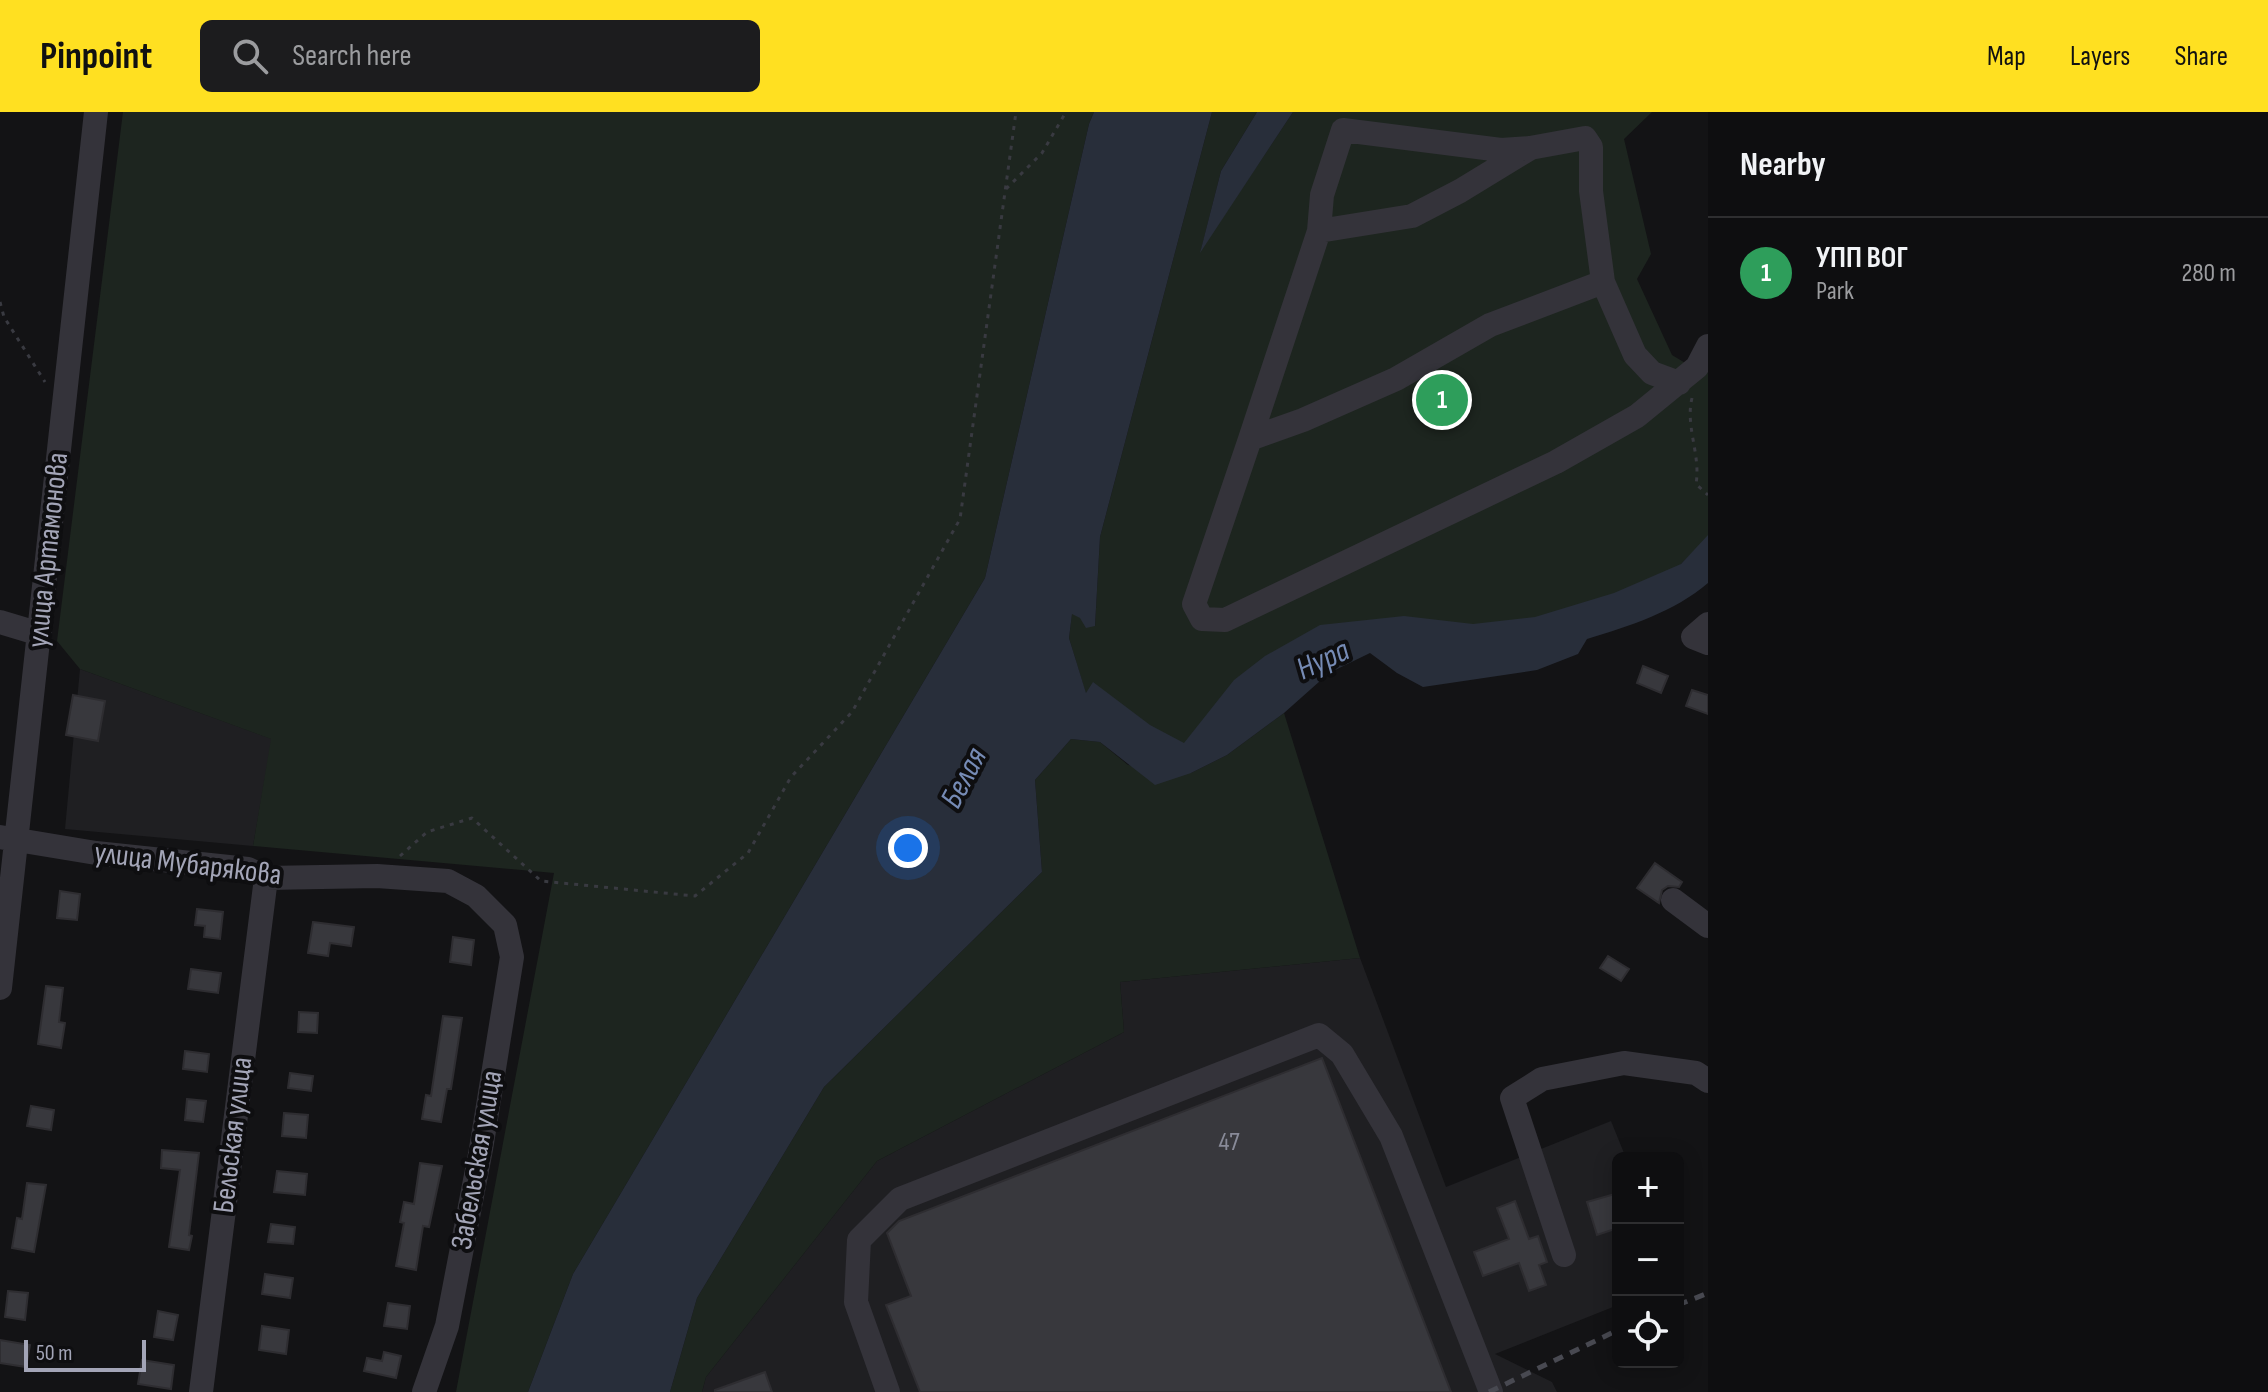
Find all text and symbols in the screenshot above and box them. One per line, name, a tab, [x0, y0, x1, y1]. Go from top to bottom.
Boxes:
search box	[200, 20, 760, 92]
text: Pinpoint	[40, 34, 152, 79]
icon: search	[228, 34, 272, 78]
text: Search here	[292, 38, 411, 74]
text: Map	[1987, 40, 2026, 73]
text: Layers	[2070, 40, 2130, 73]
text: Share	[2174, 40, 2228, 73]
text: Nearby	[1740, 144, 1826, 185]
text: УПП ВОГ	[1816, 240, 1908, 276]
text: 1	[1761, 258, 1771, 289]
text: 280 m	[2181, 258, 2236, 289]
text: Park	[1816, 276, 1854, 307]
pin: 1	[1416, 370, 1468, 430]
street label: улица Артамонова	[20, 451, 76, 649]
water label: Нура	[1290, 631, 1356, 689]
water label: Белая	[932, 741, 996, 815]
your location	[888, 828, 928, 868]
street label: улица Мубарякова	[92, 835, 284, 893]
street label: Бельская улица	[206, 1055, 260, 1215]
street label: Забельская улица	[444, 1068, 510, 1252]
house number: 47	[1218, 1127, 1240, 1158]
map controls	[1612, 1152, 1684, 1368]
button: +	[1612, 1152, 1684, 1224]
button: −	[1612, 1224, 1684, 1296]
button: locate	[1612, 1296, 1684, 1368]
scale bar	[24, 1336, 146, 1372]
text: 50 m	[36, 1340, 72, 1367]

